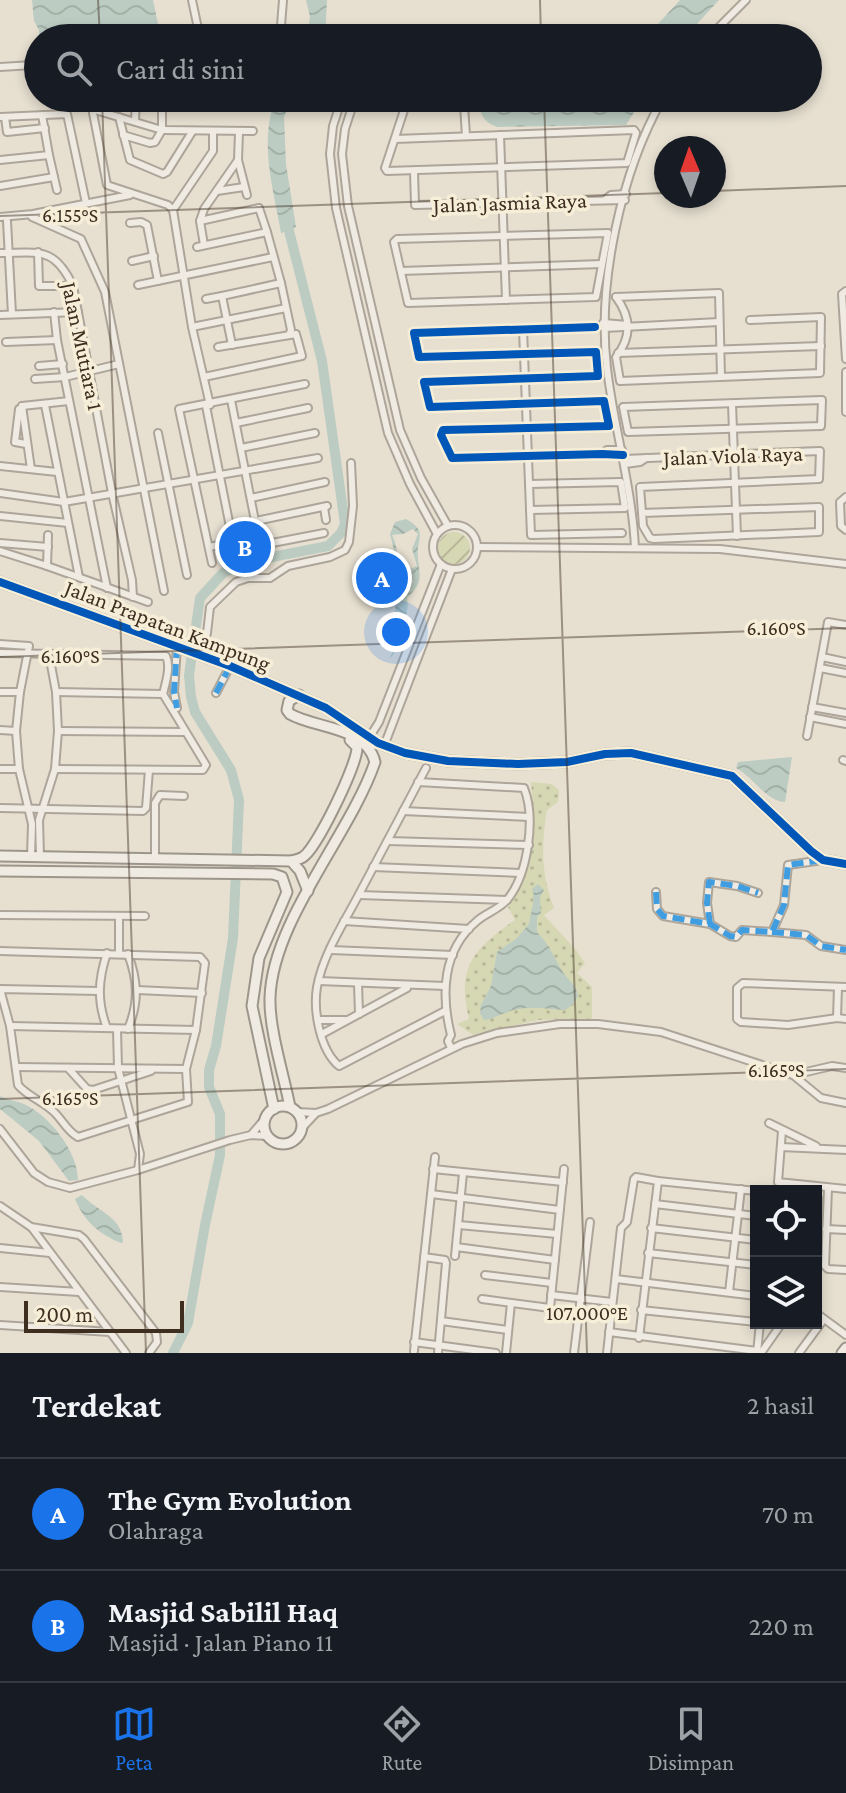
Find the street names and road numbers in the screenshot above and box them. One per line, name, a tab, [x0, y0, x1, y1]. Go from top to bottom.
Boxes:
street label: Jalan Jasmia Raya	[431, 187, 587, 218]
street label: Jalan Mutiara 1	[56, 278, 108, 413]
street label: Jalan Viola Raya	[661, 441, 803, 471]
street label: Jalan Prapatan Kampung	[60, 574, 274, 676]

